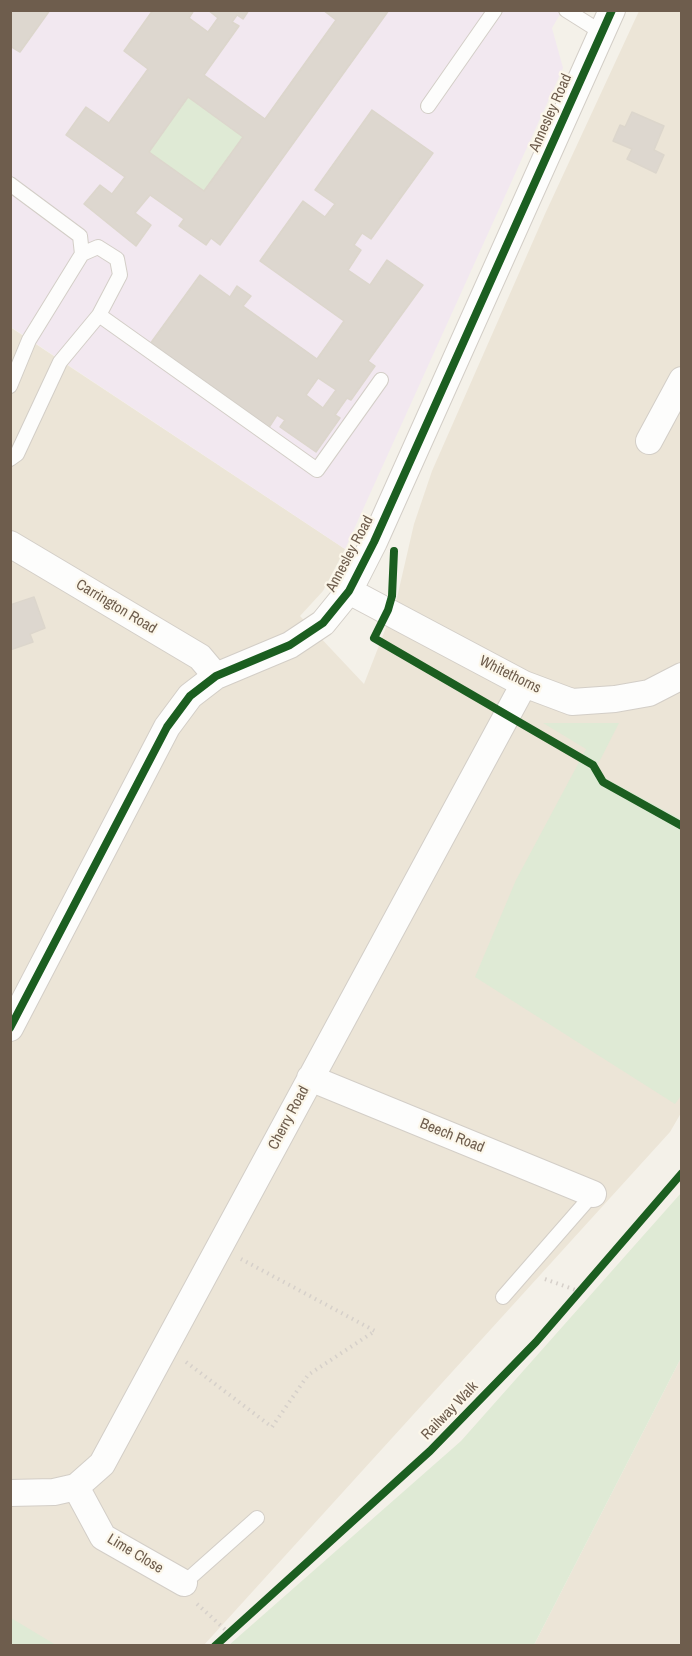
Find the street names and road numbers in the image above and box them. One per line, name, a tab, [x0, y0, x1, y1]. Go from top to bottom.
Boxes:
street label: Annesley Road	[526, 71, 576, 155]
street label: Annesley Road	[322, 513, 378, 595]
street label: Carrington Road	[72, 576, 160, 638]
street label: Whitethorns	[476, 652, 544, 698]
street label: Cherry Road	[265, 1083, 313, 1153]
street label: Beech Road	[417, 1115, 487, 1157]
street label: Railway Walk	[418, 1378, 482, 1444]
street label: Lime Close	[104, 1530, 166, 1578]

